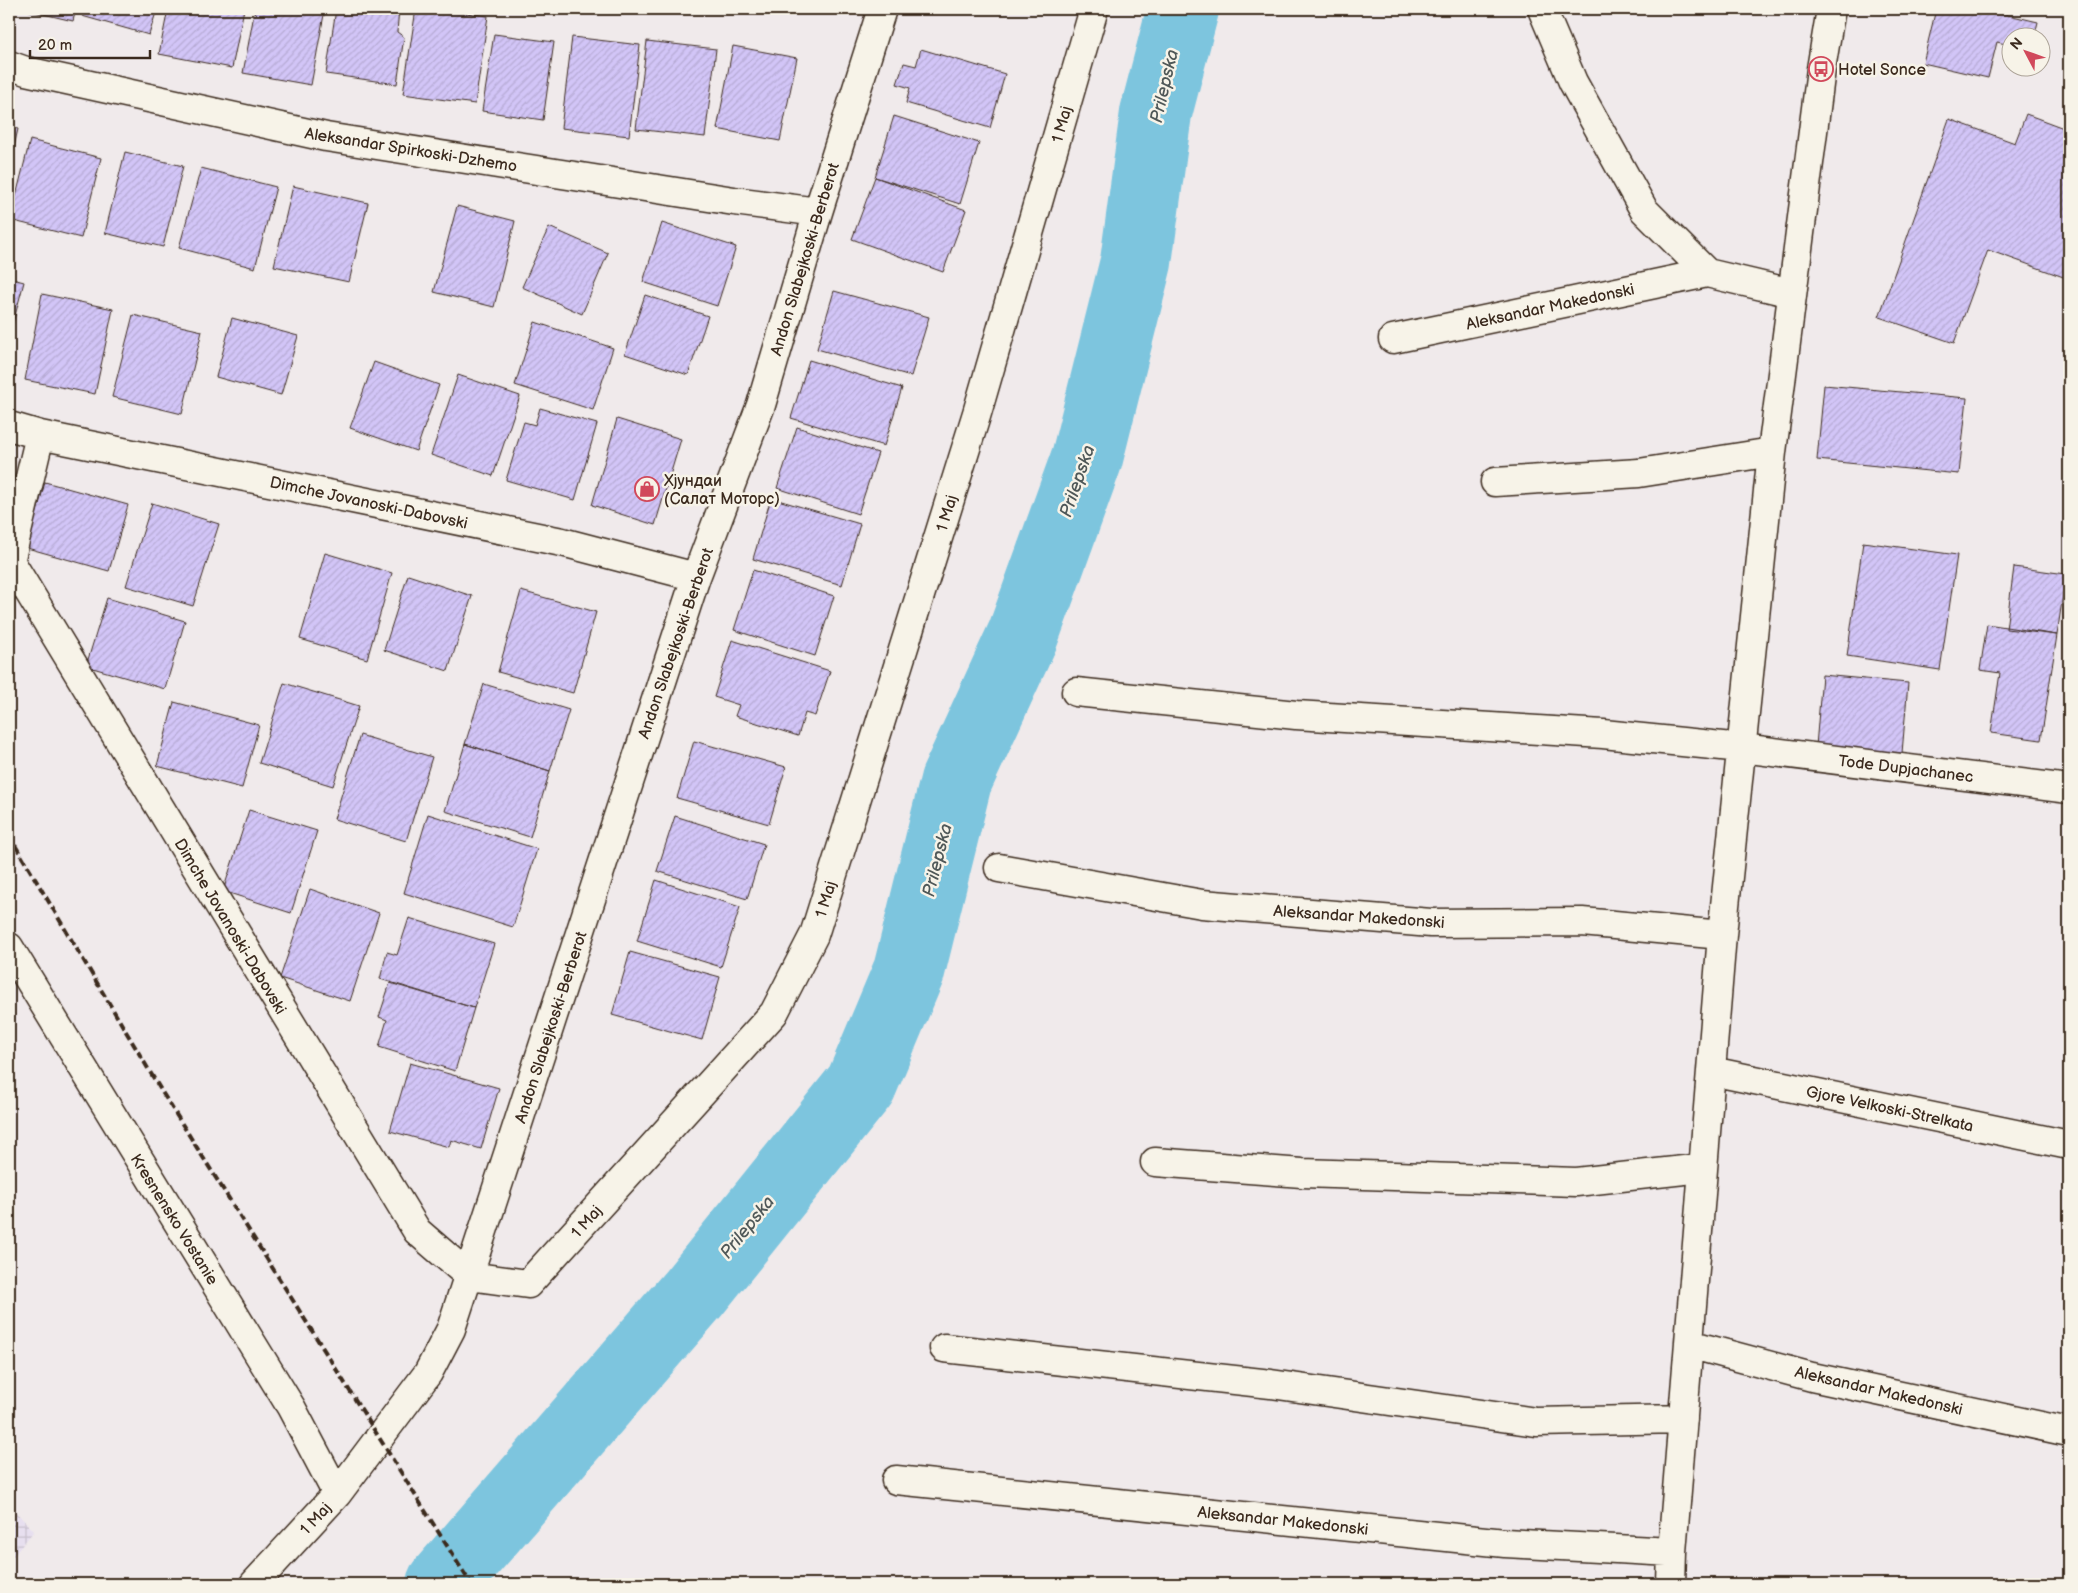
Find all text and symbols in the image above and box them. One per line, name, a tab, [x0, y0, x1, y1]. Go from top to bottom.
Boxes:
scale bar	[30, 28, 150, 60]
north arrow	[2000, 28, 2050, 78]
text: N	[2007, 34, 2026, 53]
text: 20 m	[38, 36, 72, 55]
water label: Prilepska	[1146, 47, 1183, 125]
bus stop icon: Hotel Sonce	[1808, 56, 1834, 82]
place label: Hotel Sonce	[1838, 61, 1926, 80]
street label: 1 Maj	[1048, 104, 1077, 145]
street label: Aleksandar Spirkoski-Dzhemo	[303, 124, 518, 177]
street label: Andon Slabejkoski-Berberot	[767, 161, 844, 358]
street label: Aleksandar Makedonski	[1464, 280, 1636, 335]
water label: Prilepska	[1055, 442, 1100, 520]
place label: Хјундаи (Салат Моторс)	[664, 472, 780, 509]
street label: Dimche Jovanoski-Dabovski	[268, 473, 469, 534]
shop icon: Хјундаи (Салат Моторс)	[634, 476, 660, 502]
street label: 1 Maj	[933, 493, 962, 534]
street label: Andon Slabejkoski-Berberot	[635, 545, 718, 741]
street label: Tode Dupjachanec	[1837, 752, 1974, 787]
water label: Prilepska	[918, 821, 957, 899]
street label: Dimche Jovanoski-Dabovski	[170, 835, 290, 1018]
street label: 1 Maj	[812, 879, 841, 920]
street label: Aleksandar Makedonski	[1273, 902, 1445, 933]
street label: Andon Slabejkoski-Berberot	[511, 929, 591, 1126]
street label: Gjore Velkoski-Strelkata	[1804, 1082, 1975, 1136]
street label: Kresnensko Vostanie	[126, 1151, 222, 1289]
water label: Prilepska	[716, 1192, 779, 1263]
street label: 1 Maj	[568, 1202, 607, 1242]
street label: Aleksandar Makedonski	[1793, 1363, 1964, 1420]
street label: 1 Maj	[296, 1499, 336, 1539]
street label: Aleksandar Makedonski	[1197, 1503, 1369, 1540]

